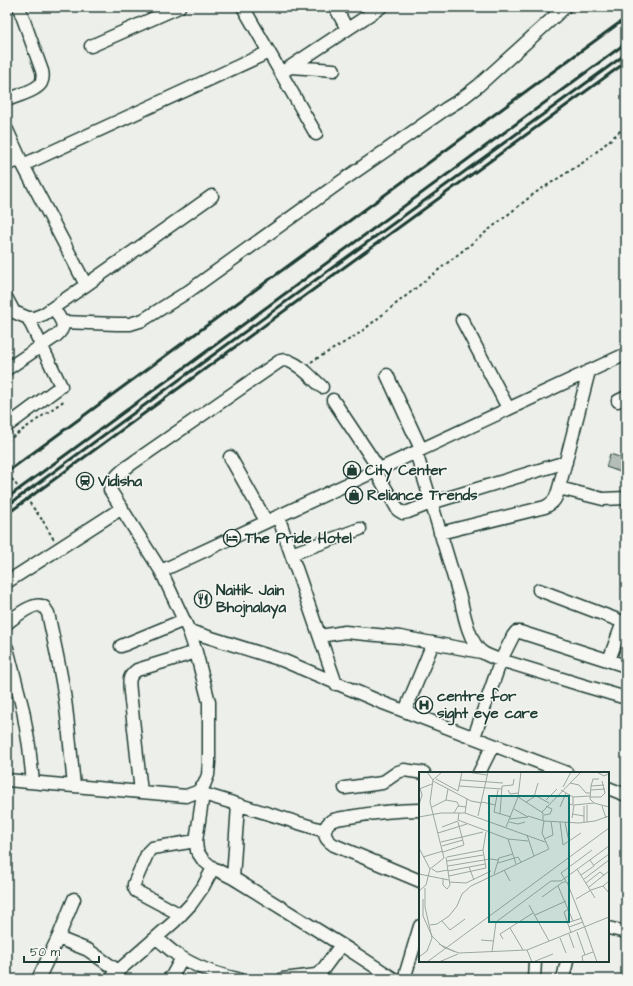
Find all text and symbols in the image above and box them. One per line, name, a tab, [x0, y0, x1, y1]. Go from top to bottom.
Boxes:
shop icon: City Center	[342, 460, 362, 480]
place label: City Center	[365, 460, 448, 482]
station icon: Vidisha	[75, 471, 95, 491]
place label: Vidisha	[97, 471, 143, 492]
shop icon: Reliance Trends	[344, 485, 364, 505]
place label: Reliance Trends	[367, 485, 478, 506]
hotel icon: The Pride Hotel	[222, 528, 242, 548]
place label: The Pride Hotel	[244, 528, 353, 549]
place label: Naitik Jain Bhojnalaya	[216, 580, 287, 619]
restaurant icon: Naitik Jain Bhojnalaya	[193, 589, 213, 609]
place label: centre for sight eye care	[437, 686, 538, 726]
hospital icon: centre for sight eye care	[414, 695, 434, 715]
inset map	[419, 772, 609, 962]
scale bar	[24, 938, 99, 964]
text: 50 m	[30, 944, 61, 961]

